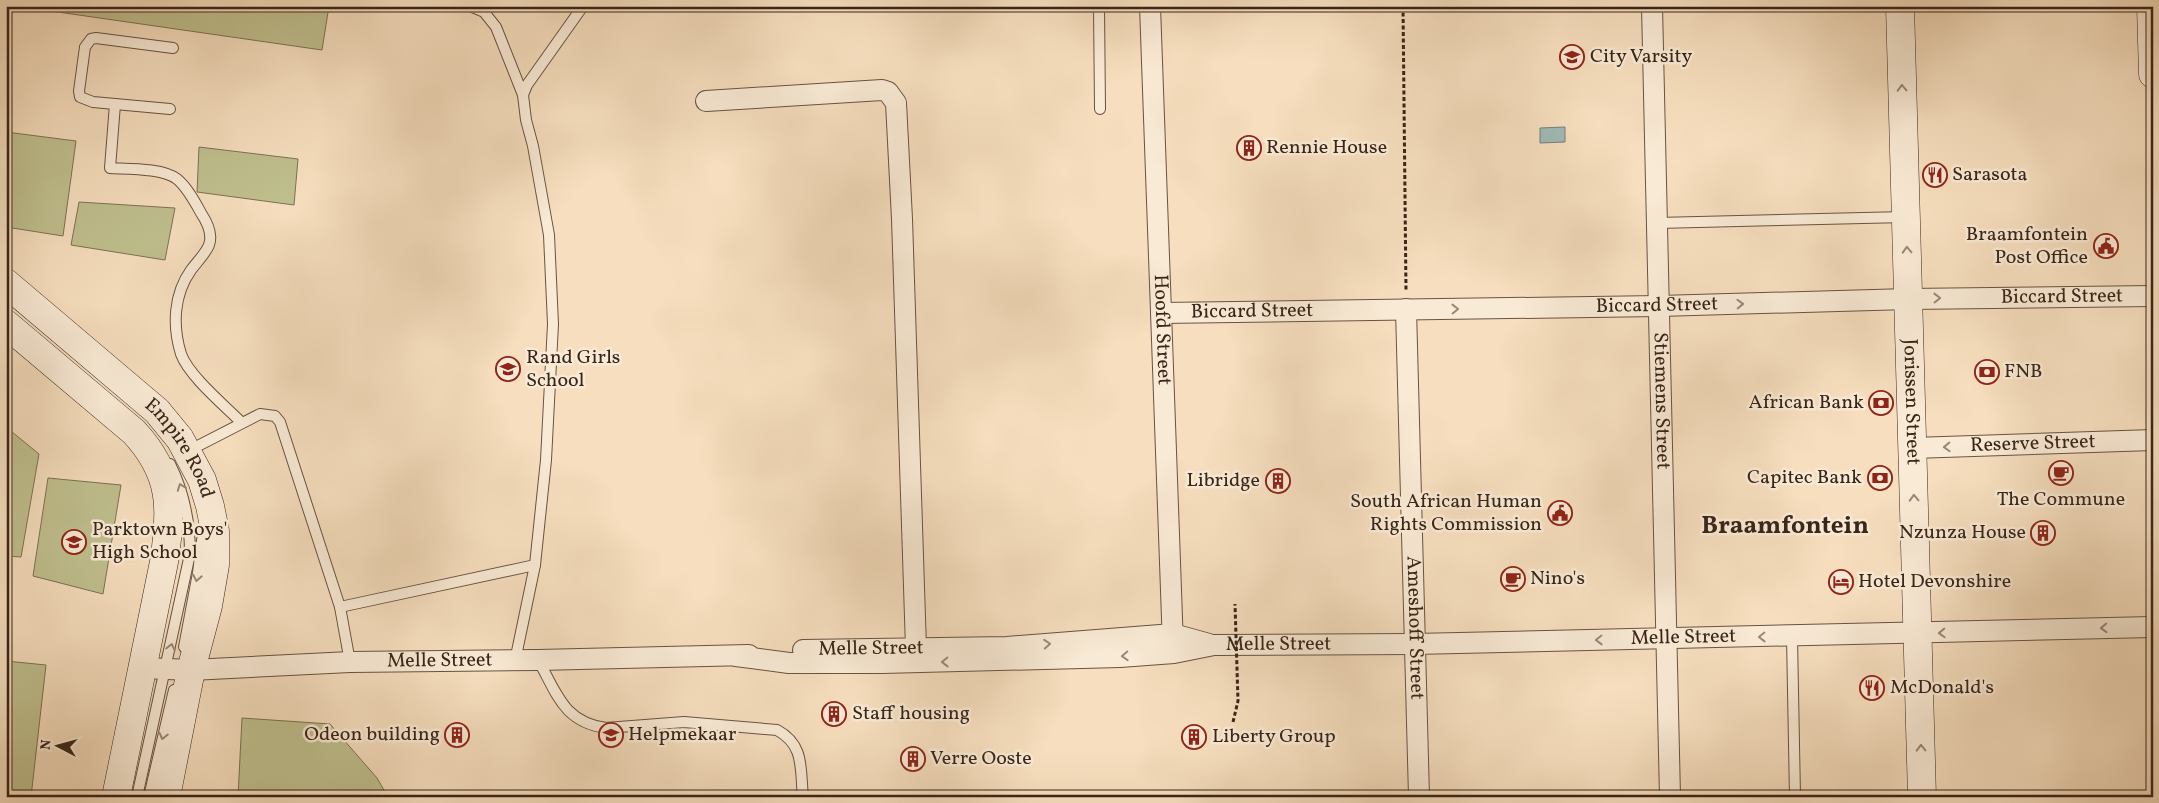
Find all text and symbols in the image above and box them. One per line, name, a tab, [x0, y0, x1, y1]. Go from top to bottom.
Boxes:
place label: City Varsity	[1590, 43, 1693, 71]
school or university icon: City Varsity	[1559, 44, 1585, 70]
one-way arrow	[1897, 83, 1908, 91]
place label: Rennie House	[1266, 134, 1387, 162]
building icon: Rennie House	[1236, 135, 1262, 161]
place label: Sarasota	[1952, 161, 2028, 189]
restaurant icon: Sarasota	[1922, 162, 1948, 188]
place label: Braamfontein Post Office	[1966, 221, 2088, 272]
public building icon: Braamfontein Post Office	[2093, 233, 2119, 259]
one-way arrow	[1902, 246, 1912, 254]
street label: Hoofd Street	[1146, 274, 1178, 386]
street label: Biccard Street	[2000, 282, 2123, 312]
street label: Biccard Street	[1596, 290, 1719, 321]
one-way arrow	[1934, 293, 1941, 303]
street label: Biccard Street	[1191, 297, 1313, 327]
one-way arrow	[1736, 298, 1744, 309]
one-way arrow	[1451, 304, 1459, 314]
street label: Stiemens Street	[1645, 332, 1677, 470]
street label: Jorissen Street	[1895, 338, 1927, 466]
place label: Rand Girls School	[526, 344, 620, 395]
school or university icon: Rand Girls School	[495, 356, 521, 382]
place label: FNB	[2004, 358, 2043, 386]
bank icon: FNB	[1974, 359, 2000, 385]
place label: African Bank	[1749, 389, 1864, 417]
bank icon: African Bank	[1868, 390, 1894, 416]
street label: Empire Road	[138, 392, 221, 502]
street label: Reserve Street	[1970, 428, 2096, 460]
one-way arrow	[1942, 442, 1950, 452]
cafe icon: The Commune	[2048, 460, 2074, 486]
place label: Capitec Bank	[1747, 464, 1862, 492]
bank icon: Capitec Bank	[1867, 465, 1893, 491]
place label: Libridge	[1186, 467, 1260, 495]
building icon: Libridge	[1265, 468, 1291, 494]
one-way arrow	[177, 484, 187, 492]
place label: The Commune	[1997, 486, 2125, 514]
place label: South African Human Rights Commission	[1350, 488, 1542, 539]
one-way arrow	[1909, 494, 1919, 502]
public building icon: South African Human Rights Commission	[1547, 500, 1573, 526]
district label: Braamfontein	[1701, 509, 1869, 544]
place label: Parktown Boys' High School	[92, 516, 227, 567]
place label: Nzunza House	[1899, 519, 2026, 547]
building icon: Nzunza House	[2030, 520, 2056, 546]
school or university icon: Parktown Boys' High School	[61, 529, 87, 555]
street label: Ameshoff Street	[1399, 555, 1430, 700]
place label: Nino's	[1530, 565, 1585, 593]
cafe icon: Nino's	[1500, 566, 1526, 592]
place label: Hotel Devonshire	[1858, 568, 2011, 596]
hotel icon: Hotel Devonshire	[1828, 569, 1854, 595]
one-way arrow	[193, 573, 203, 582]
street label: Melle Street	[1630, 623, 1737, 653]
one-way arrow	[2100, 623, 2108, 634]
one-way arrow	[1937, 628, 1945, 638]
street label: Melle Street	[1226, 630, 1331, 659]
one-way arrow	[1757, 632, 1765, 642]
street label: Melle Street	[818, 634, 924, 664]
one-way arrow	[1595, 635, 1603, 646]
one-way arrow	[1043, 638, 1051, 649]
one-way arrow	[165, 642, 176, 651]
street label: Melle Street	[387, 646, 493, 676]
one-way arrow	[1121, 651, 1129, 662]
one-way arrow	[941, 657, 948, 667]
place label: McDonald's	[1890, 674, 1994, 702]
restaurant icon: McDonald's	[1859, 675, 1885, 701]
place label: Staff housing	[852, 700, 970, 728]
building icon: Staff housing	[821, 701, 847, 727]
north arrow	[32, 720, 82, 770]
place label: Odeon building	[304, 721, 440, 749]
place label: Helpmekaar	[628, 721, 736, 749]
building icon: Odeon building	[444, 722, 470, 748]
school or university icon: Helpmekaar	[598, 722, 624, 748]
place label: Liberty Group	[1212, 723, 1336, 751]
building icon: Liberty Group	[1181, 724, 1207, 750]
one-way arrow	[158, 732, 169, 741]
text: N	[37, 739, 57, 751]
one-way arrow	[1916, 744, 1926, 752]
place label: Verre Ooste	[930, 745, 1032, 773]
building icon: Verre Ooste	[900, 746, 926, 772]

